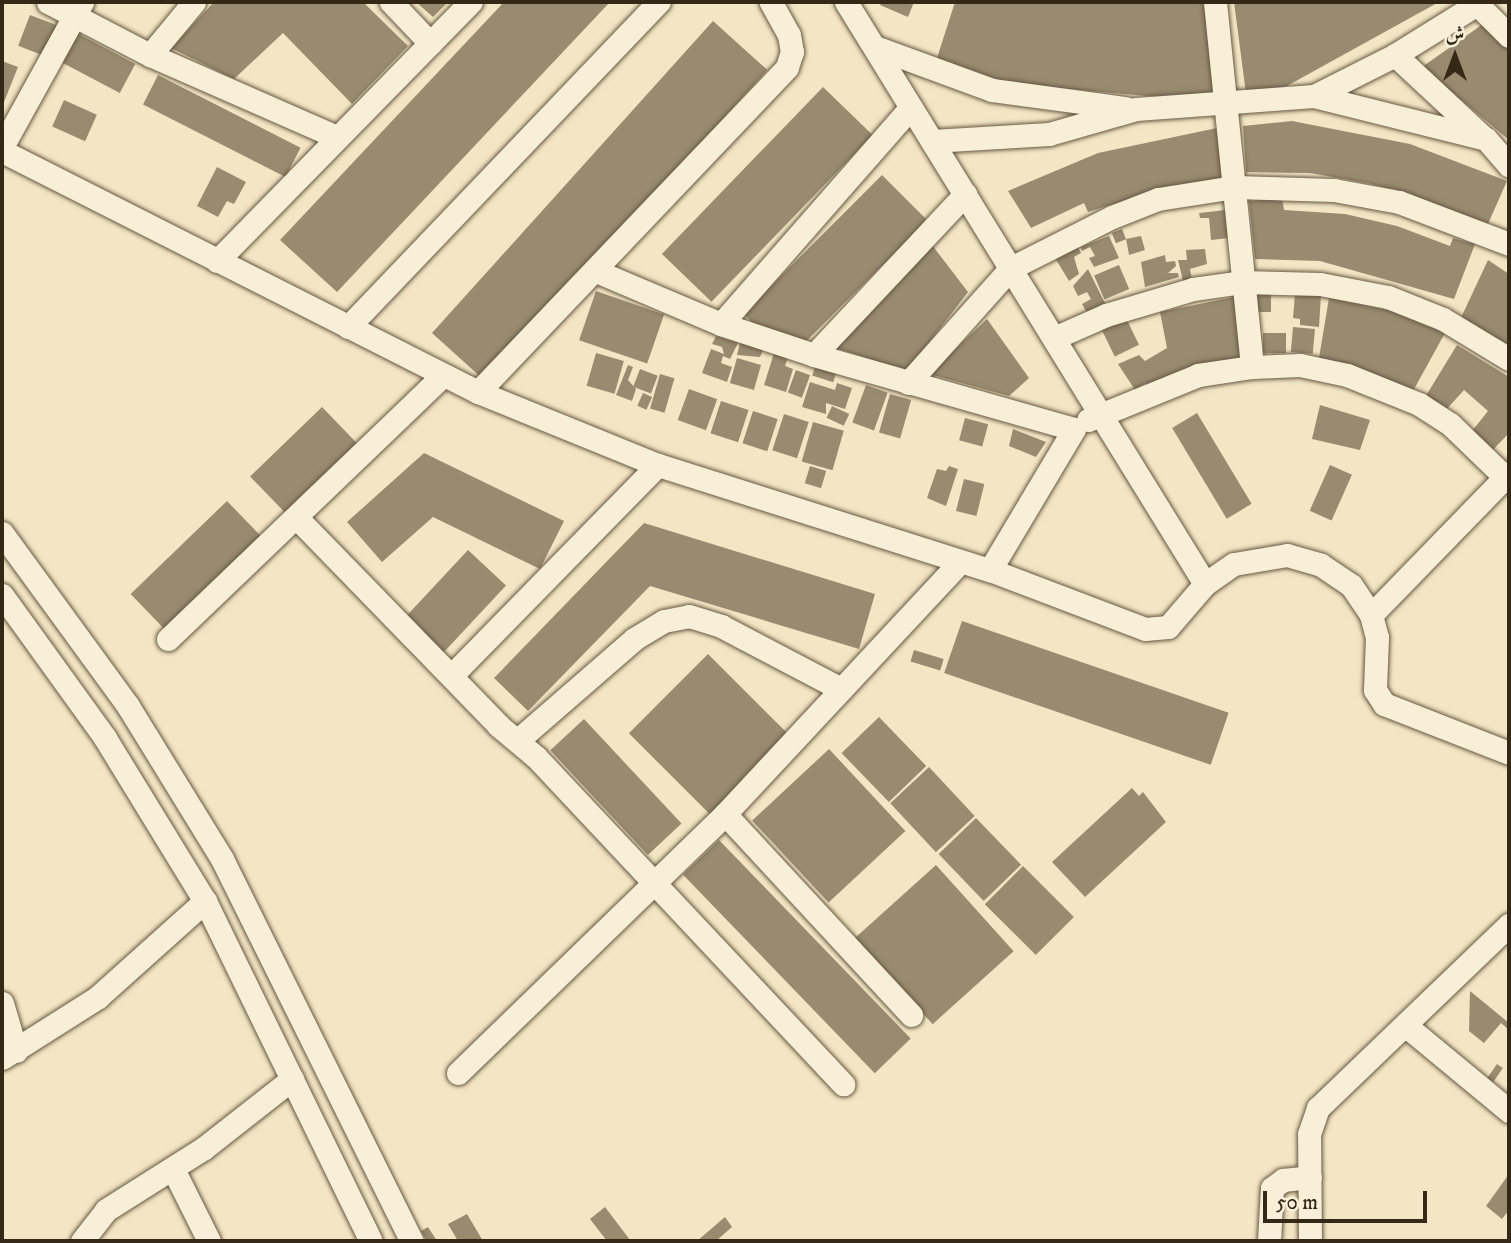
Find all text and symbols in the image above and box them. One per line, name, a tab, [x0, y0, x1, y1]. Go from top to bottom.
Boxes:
north arrow	[1420, 21, 1490, 91]
text: ش	[1446, 23, 1464, 46]
scale bar	[1266, 1176, 1430, 1220]
text: 50 m	[1276, 1190, 1318, 1216]

